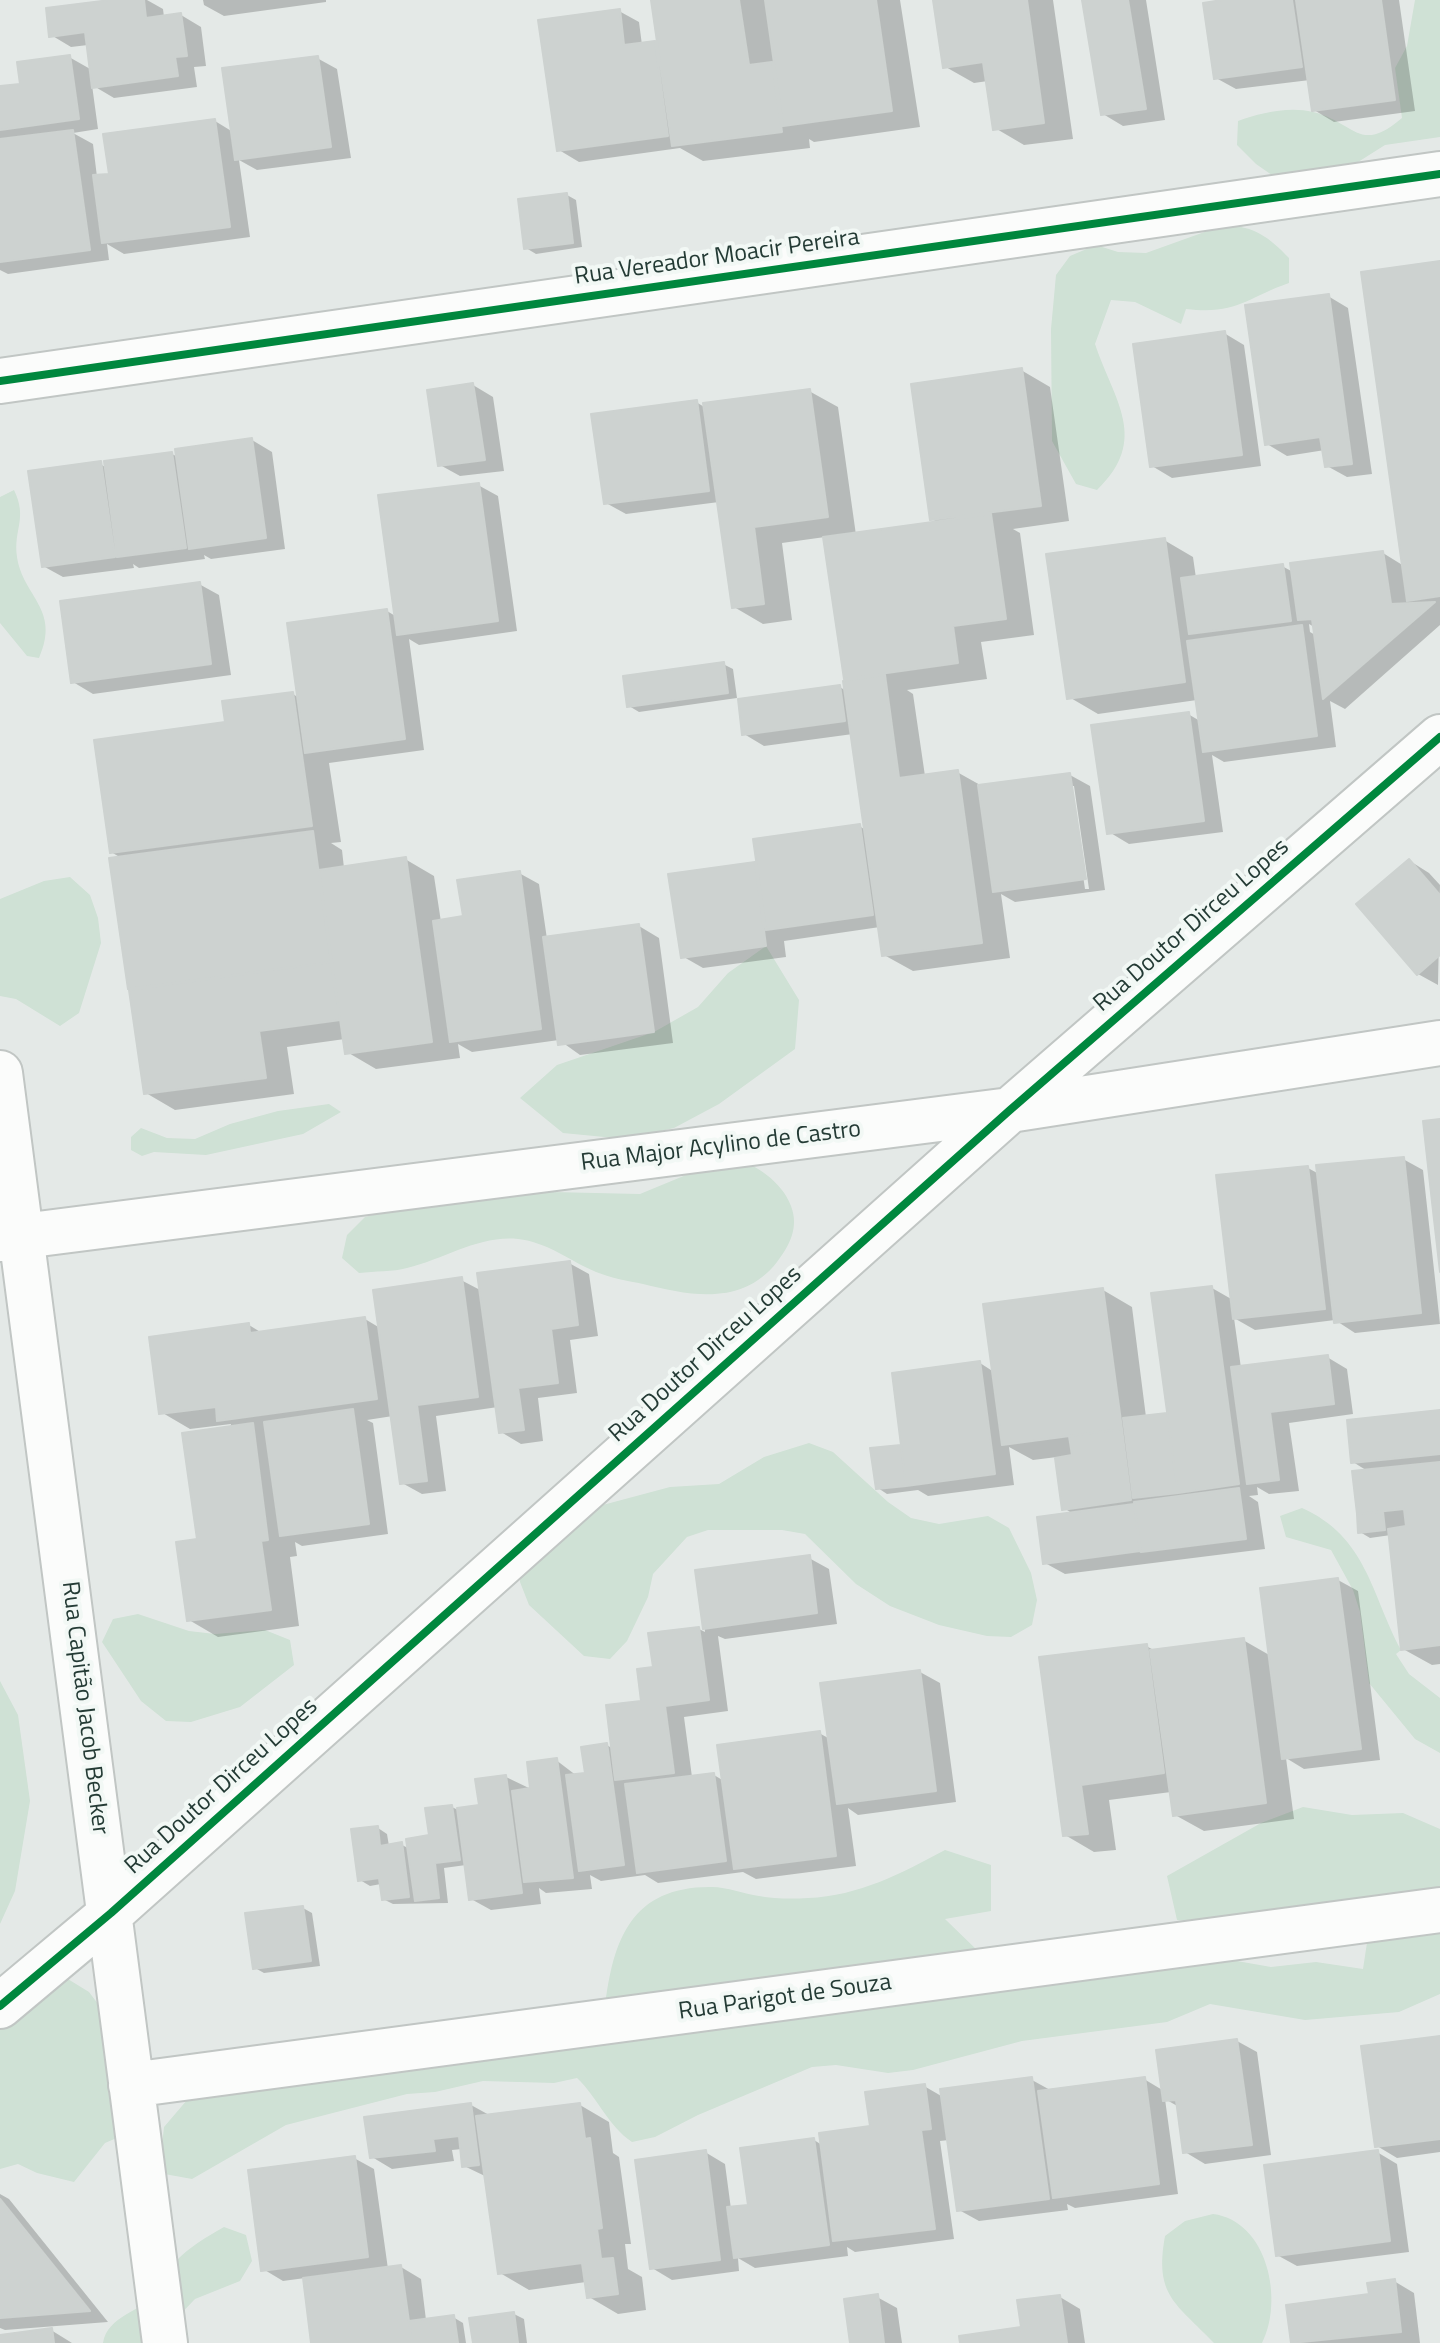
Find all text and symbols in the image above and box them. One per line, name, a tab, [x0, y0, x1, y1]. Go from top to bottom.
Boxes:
street label: Rua Vereador Moacir Pereira	[573, 224, 861, 292]
street label: Rua Doutor Dirceu Lopes	[1088, 833, 1296, 1019]
street label: Rua Major Acylino de Castro	[579, 1116, 863, 1178]
street label: Rua Doutor Dirceu Lopes	[604, 1261, 808, 1449]
street label: Rua Capitão Jacob Becker	[54, 1580, 114, 1836]
street label: Rua Doutor Dirceu Lopes	[120, 1693, 324, 1881]
street label: Rua Parigot de Souza	[677, 1969, 893, 2027]

